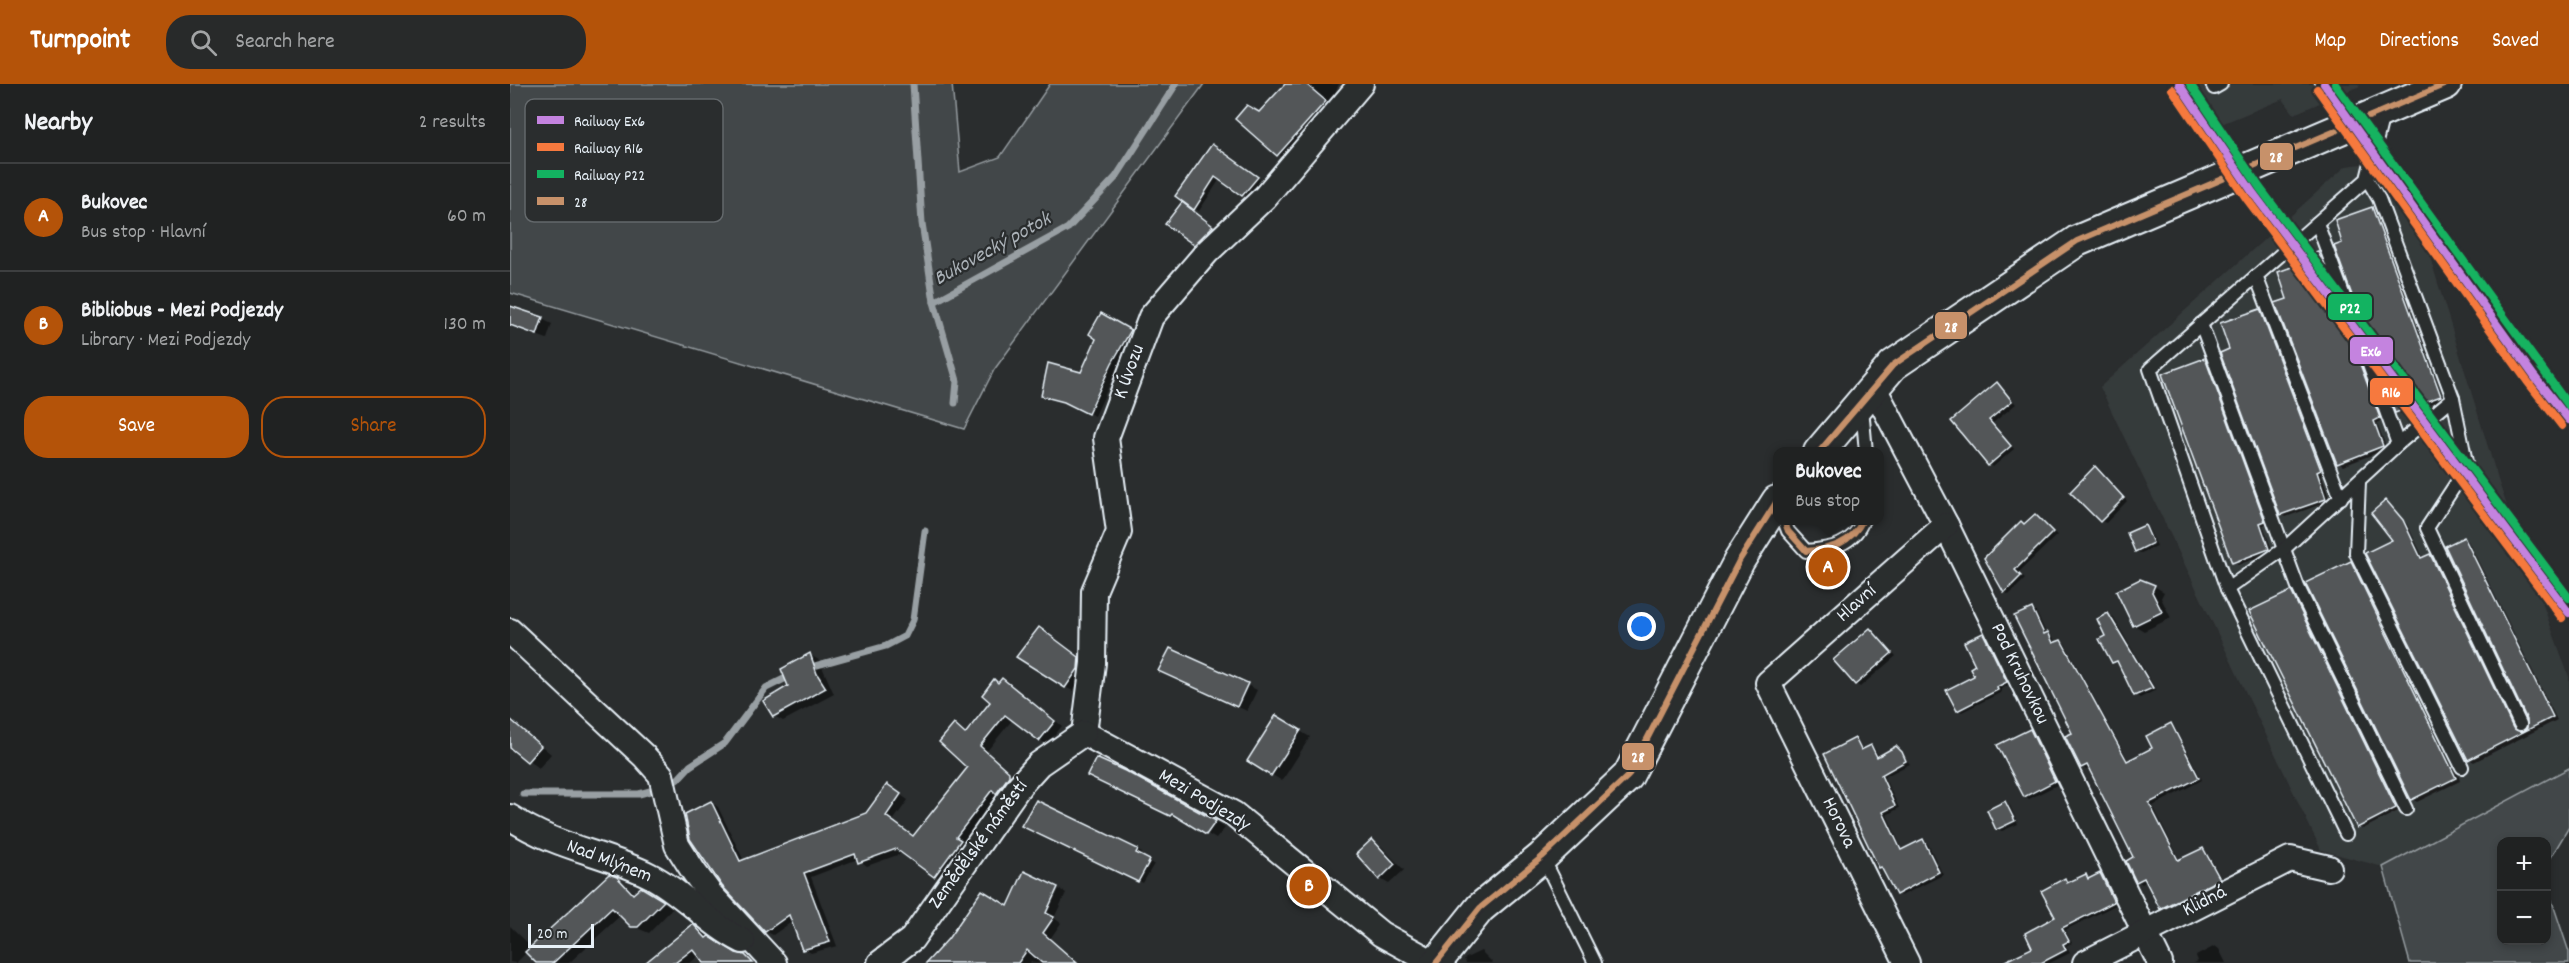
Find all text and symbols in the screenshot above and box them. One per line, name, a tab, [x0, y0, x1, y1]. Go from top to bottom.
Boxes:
search box	[166, 15, 586, 69]
text: Turnpoint	[30, 22, 130, 62]
icon: search	[187, 26, 220, 59]
text: Search here	[235, 27, 335, 58]
text: Map	[2315, 27, 2346, 57]
text: Directions	[2379, 27, 2459, 57]
text: Saved	[2492, 27, 2539, 57]
legend	[525, 99, 723, 222]
text: Nearby	[24, 105, 92, 142]
text: 2 results	[419, 109, 486, 137]
text: Railway Ex6	[574, 111, 645, 134]
text: Railway R16	[574, 138, 643, 161]
line badge: 28	[2259, 142, 2294, 171]
text: 28	[2269, 147, 2283, 170]
text: Railway P22	[574, 165, 645, 188]
text: Bukovec	[81, 188, 147, 219]
text: 28	[574, 192, 587, 215]
text: A	[38, 203, 49, 231]
text: 60 m	[447, 203, 486, 231]
water label: Bukovecký potok	[929, 204, 1059, 295]
text: Bus stop · Hlavní	[81, 219, 205, 247]
line badge: P22	[2327, 293, 2373, 321]
text: Bibliobus - Mezi Podjezdy	[81, 296, 283, 327]
text: P22	[2339, 298, 2361, 321]
text: B	[39, 311, 48, 339]
text: 130 m	[444, 311, 486, 339]
line badge: 28	[1934, 311, 1968, 340]
text: 28	[1944, 317, 1958, 340]
text: Library · Mezi Podjezdy	[81, 327, 250, 355]
line badge: Ex6	[2349, 336, 2394, 365]
street label: K Úvozu	[1107, 341, 1153, 403]
text: Ex6	[2360, 341, 2382, 364]
line badge: R16	[2369, 377, 2414, 406]
text: R16	[2381, 382, 2401, 405]
button: Save	[24, 396, 249, 458]
button: Share	[261, 396, 486, 458]
popup	[1773, 447, 1884, 525]
text: Bukovec	[1795, 457, 1862, 488]
text: Bus stop	[1795, 488, 1860, 516]
pin: A	[1808, 544, 1848, 590]
street label: Hlavní	[1831, 577, 1884, 630]
your location	[1627, 612, 1656, 641]
street label: Pod Kruhovkou	[1982, 619, 2056, 729]
line badge: 28	[1621, 742, 1655, 771]
text: 28	[1631, 747, 1645, 770]
street label: Mezi Podjezdy	[1153, 763, 1256, 840]
street label: Zemědělské náměstí	[923, 774, 1036, 915]
street label: Horova	[1814, 793, 1863, 854]
street label: Nad Mlýnem	[562, 833, 656, 891]
map controls	[2497, 837, 2551, 945]
button: +	[2497, 837, 2551, 891]
pin: B	[1290, 864, 1328, 908]
street label: Klidná	[2178, 879, 2232, 925]
button: −	[2497, 891, 2551, 945]
scale bar	[528, 921, 594, 948]
text: 20 m	[537, 923, 567, 946]

